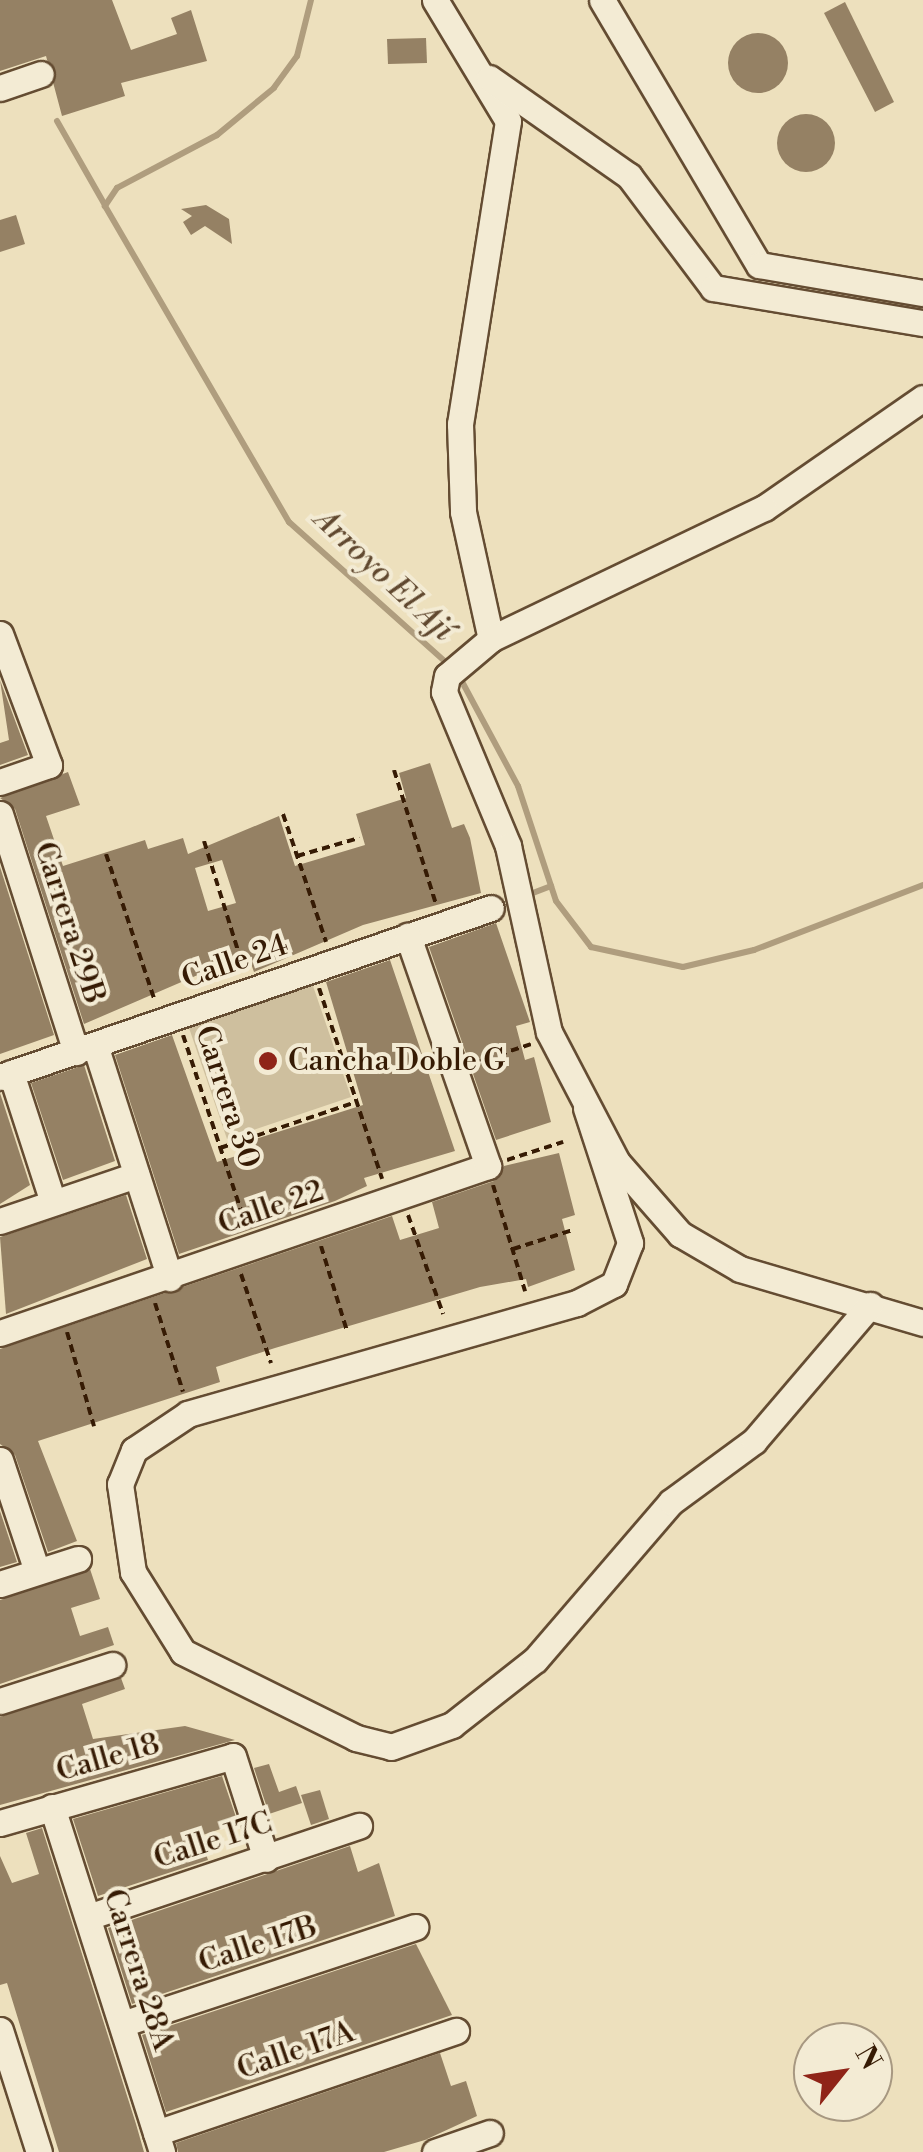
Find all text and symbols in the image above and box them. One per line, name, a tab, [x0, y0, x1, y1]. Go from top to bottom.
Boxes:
water label: Arroyo El Ají	[306, 501, 462, 649]
street label: Carrera 29B	[26, 838, 112, 1008]
street label: Calle 24	[177, 927, 293, 997]
street label: Carrera 30	[187, 1021, 267, 1173]
place label: Cancha Doble G	[288, 1043, 505, 1079]
marker: Cancha Doble G	[257, 1050, 279, 1072]
street label: Calle 22	[214, 1173, 328, 1243]
street label: Calle 18	[52, 1726, 164, 1790]
street label: Calle 17C	[149, 1805, 277, 1877]
street label: Carrera 28A	[95, 1885, 181, 2055]
street label: Calle 17B	[194, 1909, 322, 1981]
street label: Calle 17A	[232, 2014, 360, 2088]
north arrow	[793, 2022, 893, 2122]
text: N	[847, 2039, 888, 2076]

